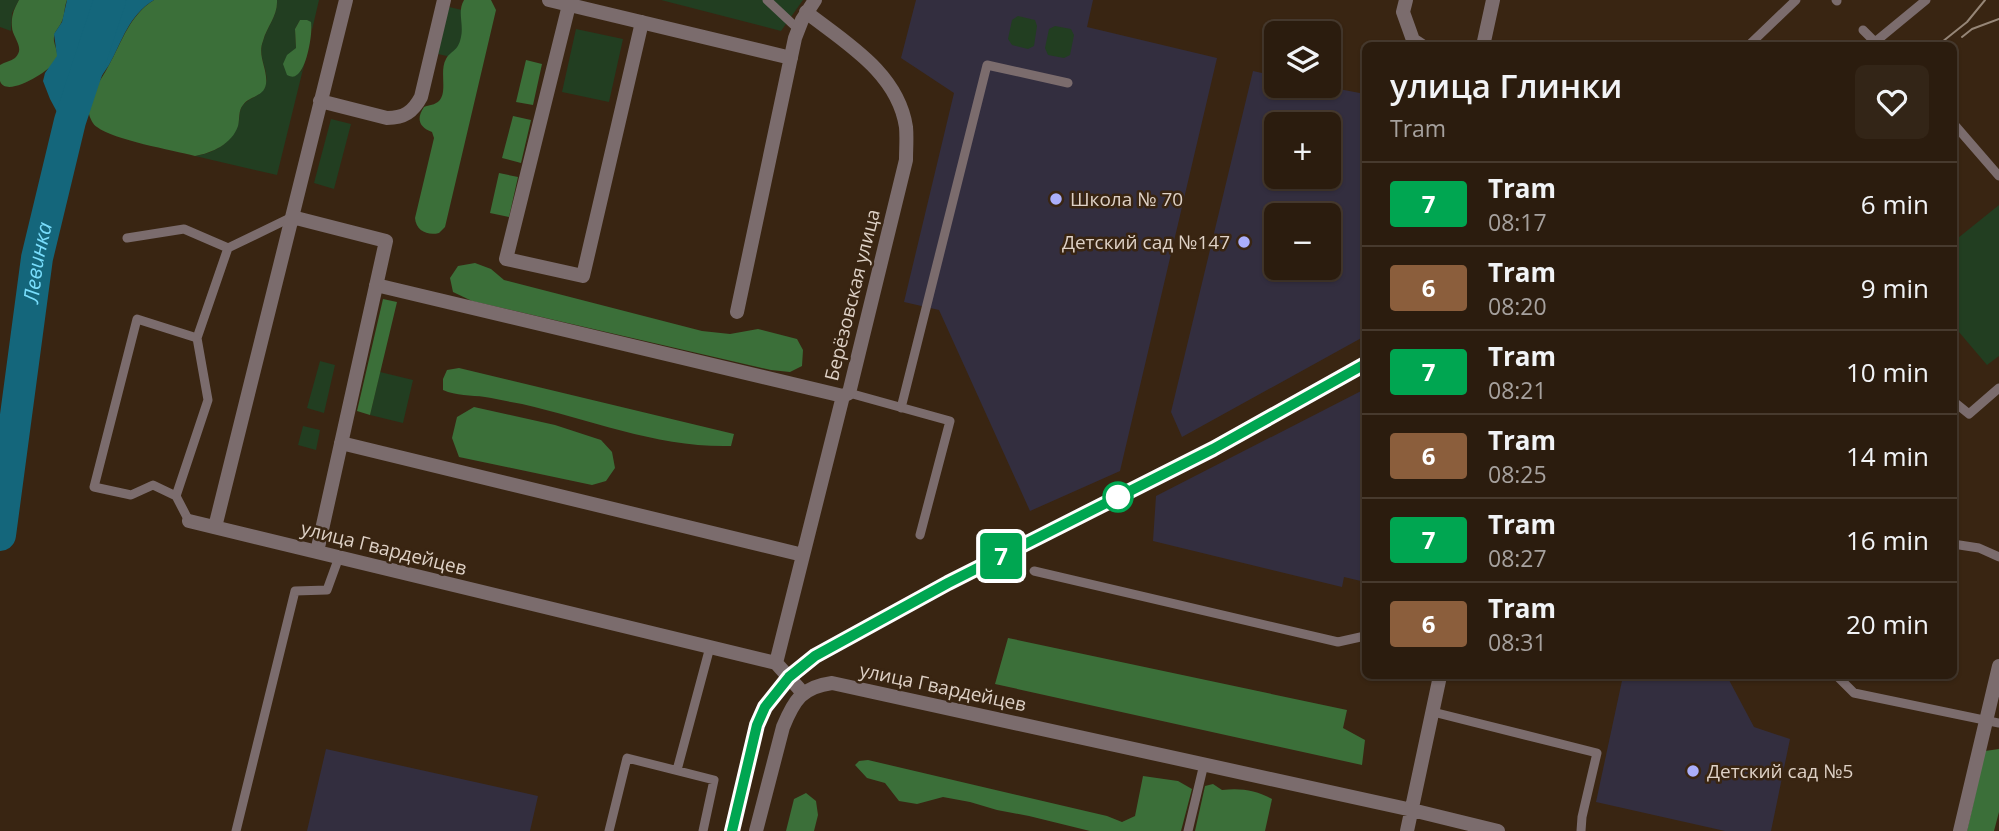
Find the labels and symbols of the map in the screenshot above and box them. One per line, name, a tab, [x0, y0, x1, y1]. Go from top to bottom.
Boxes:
place label: Школа № 70	[1070, 186, 1183, 212]
marker: Школа № 70	[1048, 191, 1064, 207]
street label: Берёзовская улица	[818, 206, 886, 384]
water label: Левинка	[16, 219, 58, 306]
place label: Детский сад №147	[1062, 229, 1230, 255]
marker: Детский сад №147	[1236, 234, 1252, 250]
unlabelled marker	[1103, 482, 1133, 512]
street label: улица Гвардейцев	[298, 515, 470, 581]
line badge: 7	[978, 533, 1024, 579]
street label: улица Гвардейцев	[857, 657, 1029, 717]
place label: Детский сад №5	[1707, 758, 1853, 784]
marker: Детский сад №5	[1685, 763, 1701, 779]

